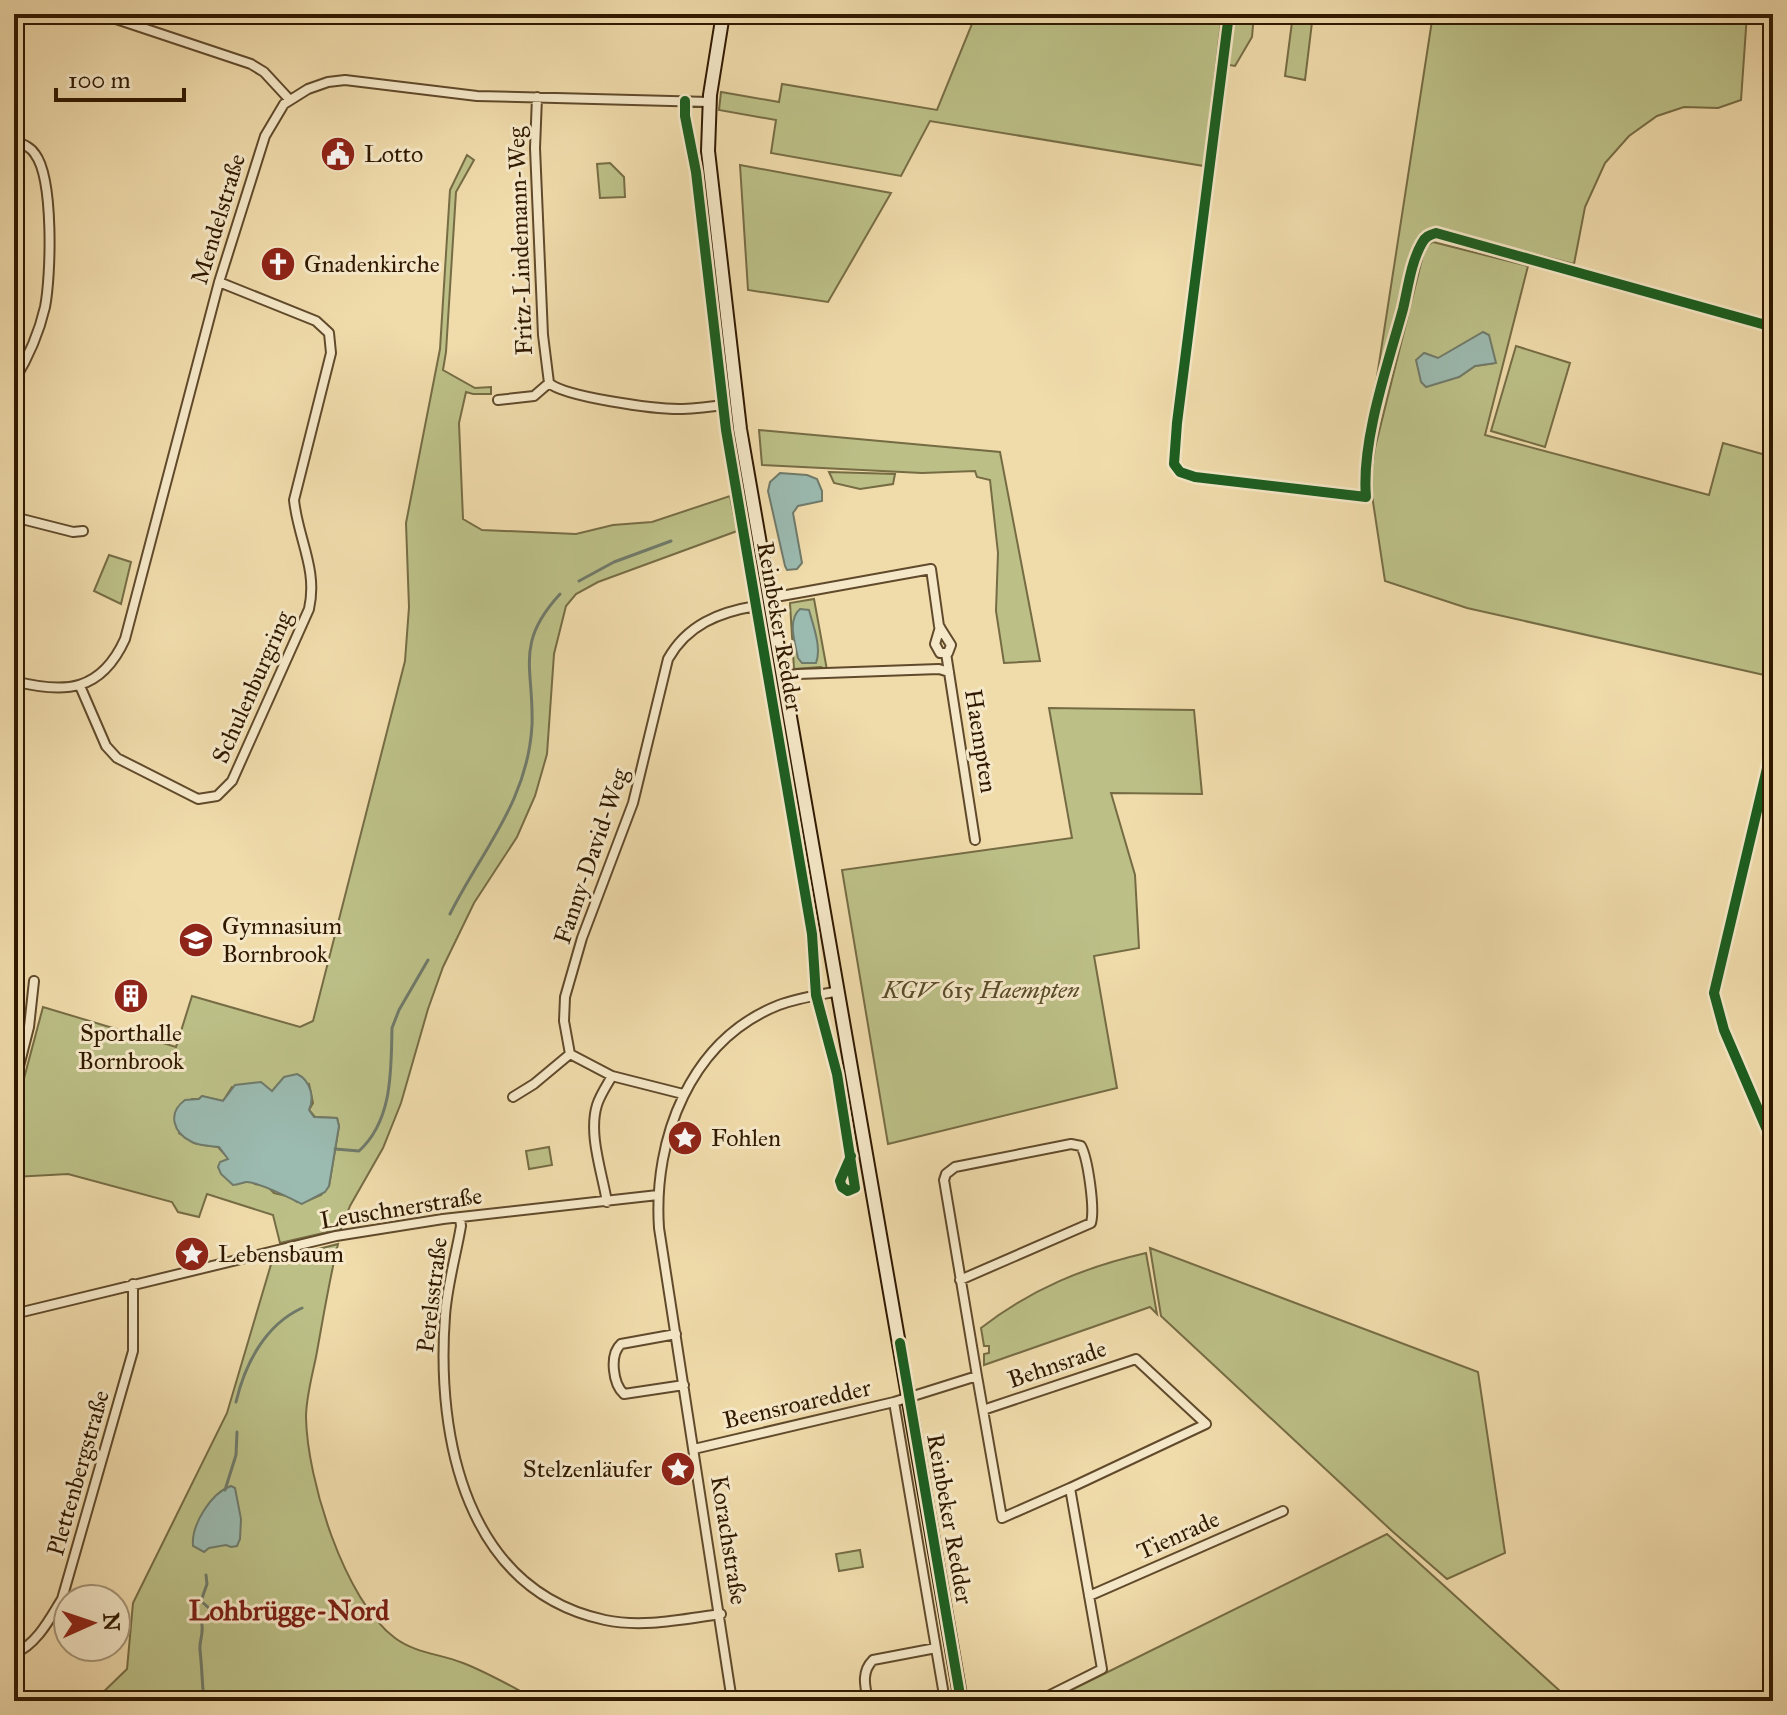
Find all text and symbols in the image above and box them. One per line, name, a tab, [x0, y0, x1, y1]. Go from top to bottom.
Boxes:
scale bar	[56, 52, 184, 102]
text: 100 m	[68, 65, 131, 95]
street label: Fritz-Lindemann-Weg	[501, 125, 539, 356]
public building icon: Lotto	[319, 135, 357, 173]
place label: Lotto	[364, 139, 423, 169]
street label: Mendelstraße	[184, 150, 252, 288]
church icon: Gnadenkirche	[259, 245, 297, 283]
place label: Gnadenkirche	[304, 249, 440, 279]
street label: Reinbeker Redder	[750, 539, 810, 715]
street label: Schulenburgring	[205, 605, 299, 768]
street label: Haempten	[958, 687, 1004, 795]
street label: Fanny-David-Weg	[547, 763, 635, 948]
place label: Gymnasium Bornbrook	[222, 911, 342, 969]
school or university icon: Gymnasium Bornbrook	[177, 921, 215, 959]
park label: KGV 615 Haempten	[882, 975, 1080, 1005]
building icon: Sporthalle Bornbrook	[112, 977, 150, 1015]
place label: Sporthalle Bornbrook	[78, 1018, 185, 1076]
place icon: Fohlen	[666, 1119, 704, 1157]
place label: Fohlen	[711, 1123, 781, 1153]
street label: Leuschnerstraße	[318, 1180, 484, 1236]
place icon: Lebensbaum	[173, 1235, 211, 1273]
street label: Perelsstraße	[410, 1236, 454, 1354]
place label: Lebensbaum	[218, 1239, 344, 1269]
street label: Behnsrade	[1004, 1333, 1110, 1395]
street label: Beensroaredder	[720, 1372, 874, 1436]
street label: Plettenbergstraße	[40, 1387, 116, 1559]
street label: Reinbeker Redder	[920, 1431, 980, 1607]
place icon: Stelzenläufer	[659, 1450, 697, 1488]
place label: Stelzenläufer	[523, 1454, 652, 1484]
street label: Korachstraße	[704, 1473, 754, 1607]
street label: Tienrade	[1132, 1504, 1224, 1566]
north arrow	[52, 1583, 132, 1663]
district label: Lohbrügge-Nord	[189, 1593, 390, 1628]
text: N	[98, 1612, 125, 1632]

